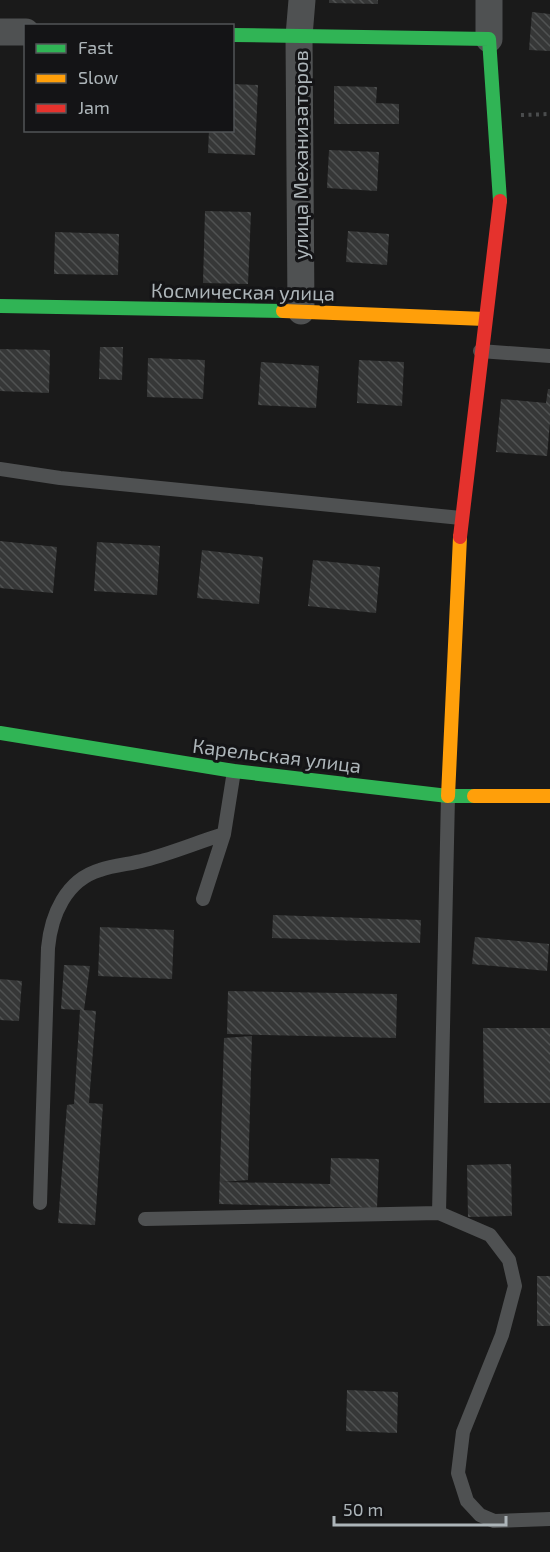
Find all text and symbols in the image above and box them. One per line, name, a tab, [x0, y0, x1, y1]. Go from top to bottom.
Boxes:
legend	[24, 24, 234, 132]
text: Fast	[78, 36, 113, 58]
street label: улица Механизаторов	[288, 50, 313, 260]
text: Slow	[78, 66, 119, 88]
text: Jam	[78, 96, 110, 118]
street label: Космическая улица	[151, 277, 335, 306]
street label: Карельская улица	[191, 733, 363, 778]
scale bar	[334, 1489, 506, 1527]
text: 50 m	[343, 1498, 383, 1520]

